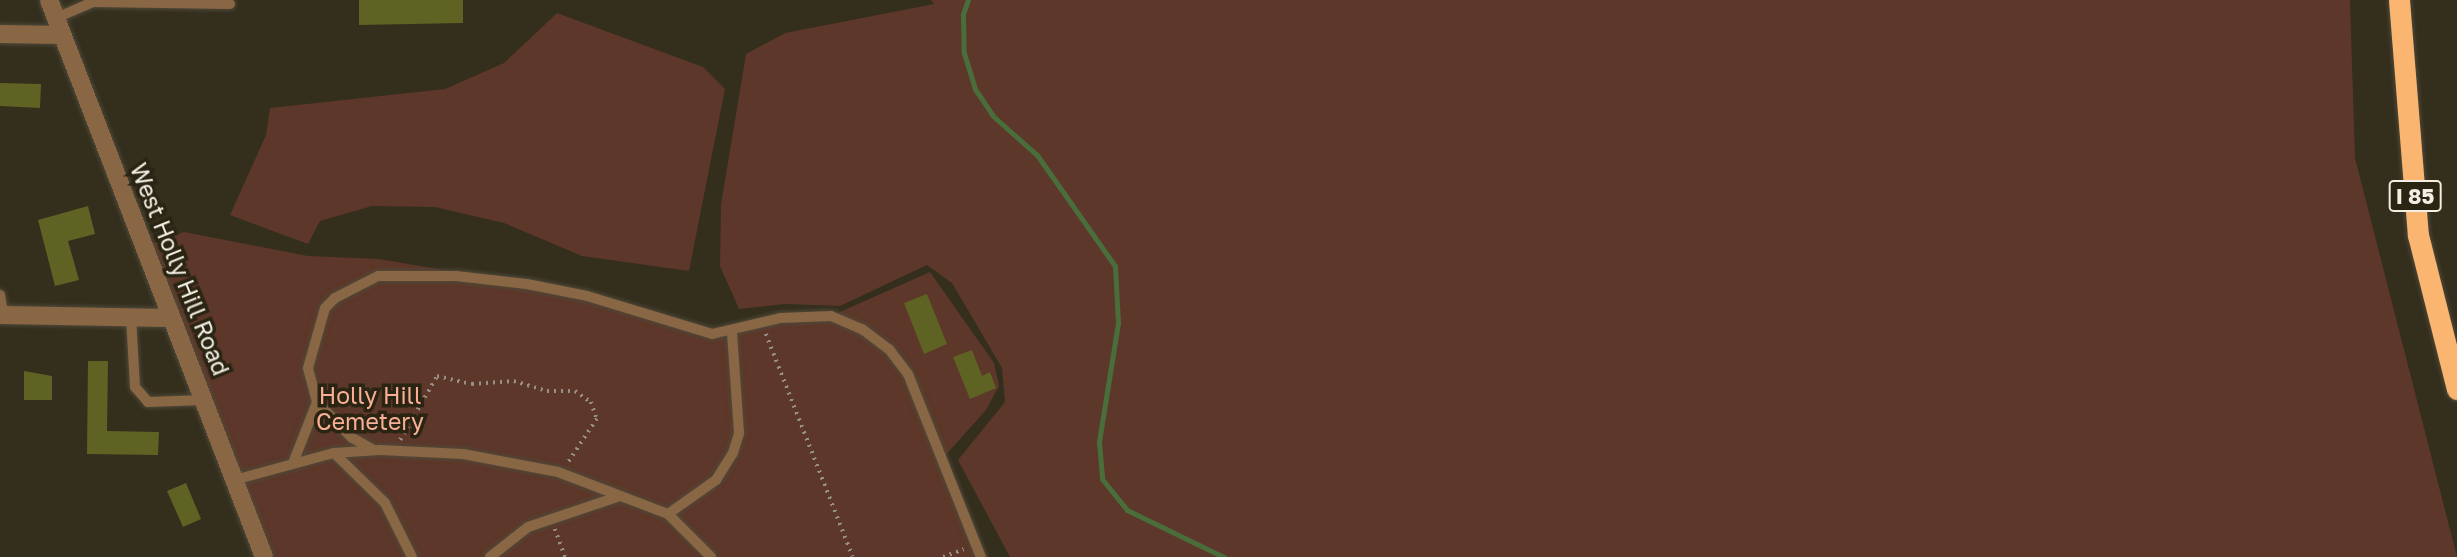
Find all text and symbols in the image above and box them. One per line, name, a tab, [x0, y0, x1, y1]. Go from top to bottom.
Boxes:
street label: West Holly Hill Road	[125, 159, 235, 379]
road number: I 85	[2387, 178, 2443, 214]
park label: Holly Hill Cemetery	[316, 381, 424, 435]

